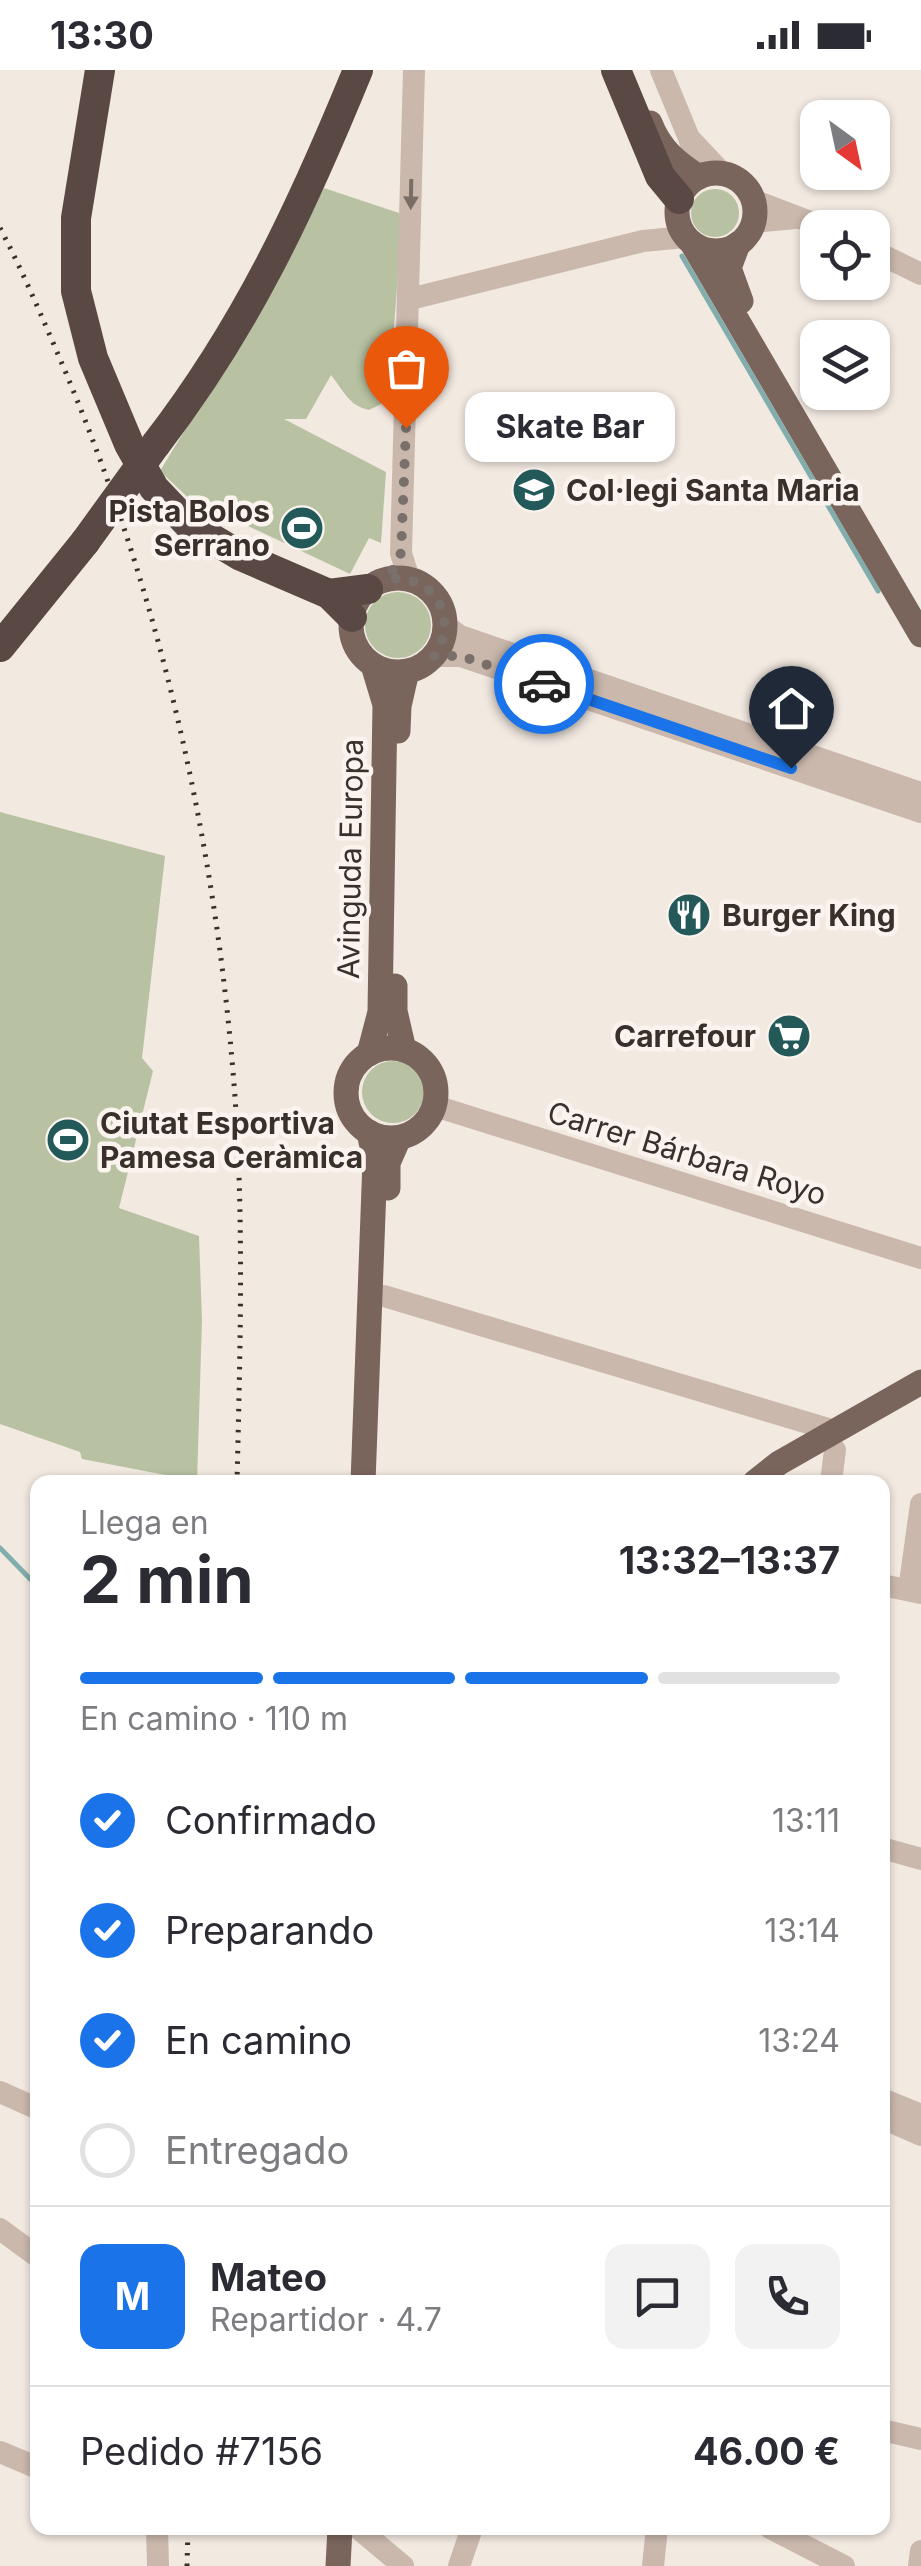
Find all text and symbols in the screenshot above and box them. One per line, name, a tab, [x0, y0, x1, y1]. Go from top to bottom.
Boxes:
text: 13:30	[50, 12, 154, 58]
north arrow	[800, 100, 890, 190]
map controls	[800, 100, 890, 410]
one-way arrow	[403, 179, 419, 211]
button: locate	[800, 210, 890, 300]
button: layers	[800, 320, 890, 410]
pin	[364, 326, 449, 429]
icon: bag	[379, 341, 434, 396]
callout: Skate Bar	[466, 393, 676, 463]
text: Skate Bar	[496, 407, 644, 446]
school or university icon: Col·legi Santa Maria	[511, 467, 557, 513]
place label: Col·legi Santa Maria	[566, 472, 860, 508]
place label: Pista Bolos Serrano	[108, 493, 270, 563]
sports icon: Pista Bolos Serrano	[279, 505, 325, 551]
courier	[494, 634, 594, 734]
icon: car	[517, 657, 572, 712]
pin	[749, 666, 834, 769]
icon: home	[764, 681, 819, 736]
street label: Avinguda Europa	[330, 739, 370, 979]
restaurant icon: Burger King	[666, 892, 712, 938]
place label: Burger King	[722, 897, 896, 933]
supermarket icon: Carrefour	[766, 1013, 812, 1059]
place label: Carrefour	[614, 1018, 756, 1054]
street label: Carrer Bárbara Royo	[543, 1093, 831, 1213]
place label: Ciutat Esportiva Pamesa Ceràmica	[100, 1105, 363, 1175]
sports icon: Ciutat Esportiva Pamesa Ceràmica	[45, 1117, 91, 1163]
text: Llega en	[80, 1503, 209, 1542]
text: 13:32–13:37	[619, 1537, 840, 1583]
text: 2 min	[80, 1540, 254, 1619]
text: En camino · 110 m	[80, 1699, 348, 1738]
icon: check	[80, 1793, 135, 1848]
text: Confirmado	[165, 1797, 377, 1843]
text: 13:11	[772, 1801, 840, 1840]
icon: check	[80, 1903, 135, 1958]
text: Preparando	[165, 1907, 374, 1953]
text: 13:14	[764, 1911, 840, 1950]
icon: check	[80, 2013, 135, 2068]
text: En camino	[165, 2017, 352, 2063]
text: 13:24	[758, 2021, 840, 2060]
text: Entregado	[165, 2127, 349, 2173]
button: chat	[605, 2244, 710, 2349]
button: phone	[735, 2244, 840, 2349]
text: Mateo	[210, 2254, 327, 2300]
text: M	[115, 2273, 150, 2319]
text: Repartidor · 4.7	[210, 2300, 442, 2339]
text: Pedido #7156	[80, 2428, 323, 2474]
text: 46.00 €	[693, 2428, 840, 2474]

